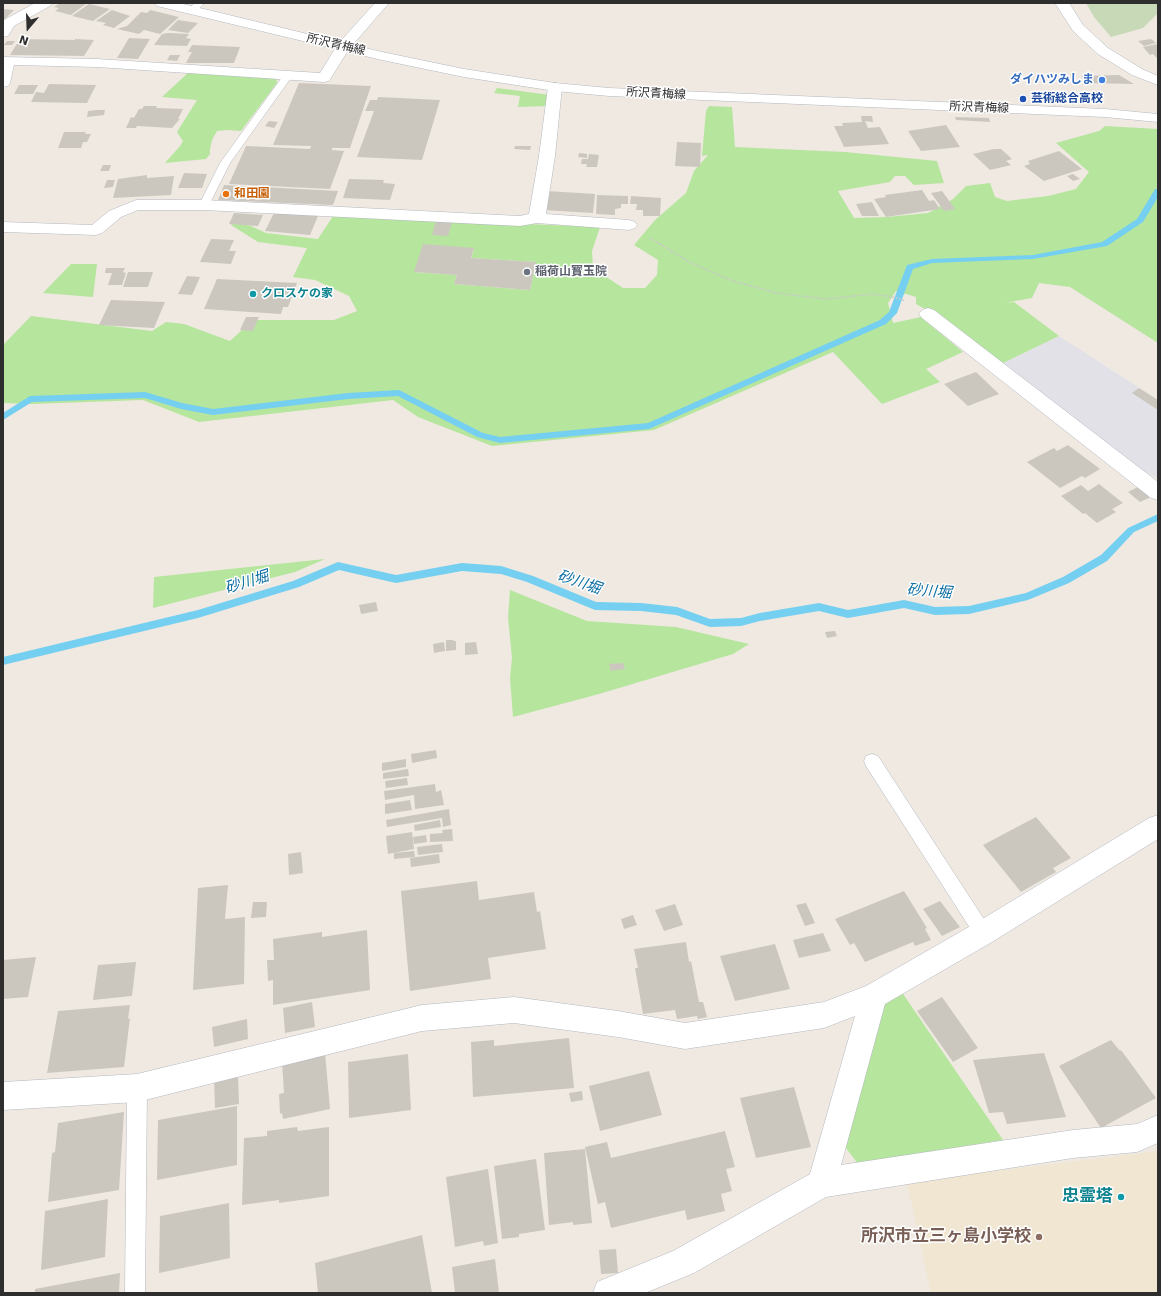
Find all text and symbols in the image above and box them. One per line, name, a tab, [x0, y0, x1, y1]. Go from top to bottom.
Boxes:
north arrow	[8, 8, 48, 48]
street label: 所沢青梅線	[305, 31, 367, 59]
text: N	[17, 32, 30, 47]
place label: ダイハツみしま	[1010, 73, 1094, 87]
marker: ダイハツみしま	[1097, 75, 1107, 85]
street label: 所沢青梅線	[626, 85, 686, 103]
place label: 芸術総合高校	[1031, 92, 1103, 106]
marker: 芸術総合高校	[1018, 94, 1028, 104]
street label: 所沢青梅線	[949, 100, 1009, 116]
place label: 和田園	[234, 187, 270, 201]
marker: 和田園	[221, 189, 231, 199]
place label: 稲荷山寳玉院	[535, 265, 607, 279]
marker: 稲荷山寳玉院	[522, 267, 532, 277]
place label: クロスケの家	[261, 287, 333, 301]
marker: クロスケの家	[248, 289, 258, 299]
water label: 砂川堀	[555, 567, 603, 599]
water label: 砂川堀	[223, 568, 271, 598]
water label: 砂川堀	[906, 581, 952, 603]
place label: 忠霊塔	[1062, 1187, 1113, 1207]
marker: 忠霊塔	[1116, 1192, 1126, 1202]
place label: 所沢市立三ヶ島小学校	[861, 1227, 1031, 1247]
marker: 所沢市立三ヶ島小学校	[1034, 1232, 1044, 1242]

